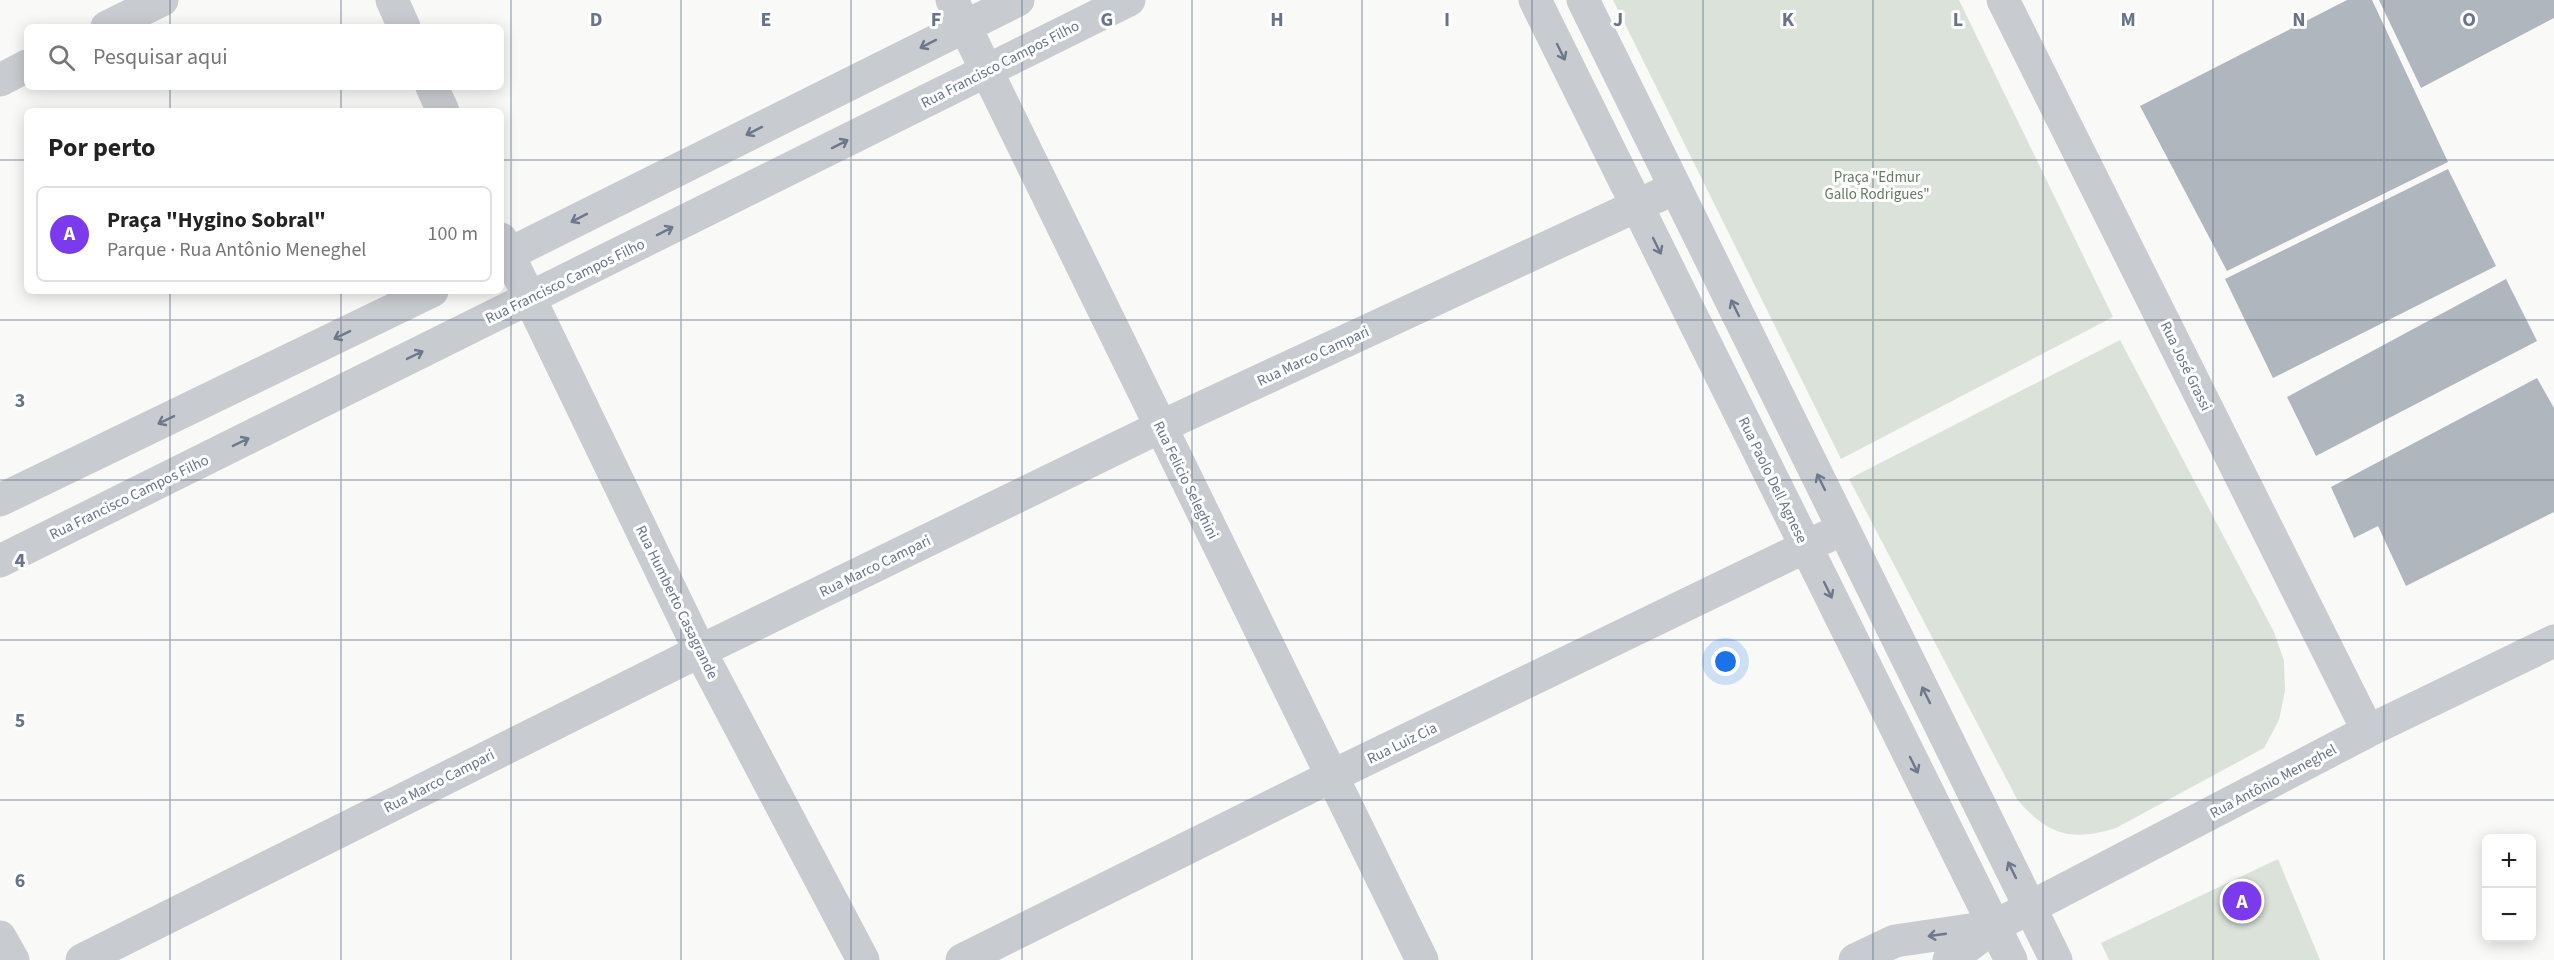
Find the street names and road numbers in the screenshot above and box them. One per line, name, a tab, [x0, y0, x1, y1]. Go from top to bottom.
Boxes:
street label: Rua Francisco Campos Filho	[918, 16, 1082, 112]
street label: Rua Francisco Campos Filho	[482, 234, 648, 329]
street label: Rua José Grassi	[2155, 318, 2216, 414]
street label: Rua Marco Campari	[1254, 321, 1373, 392]
street label: Rua Paolo Dell Agnese	[1733, 414, 1812, 547]
street label: Rua Felicio Seleghini	[1148, 418, 1223, 543]
street label: Rua Francisco Campos Filho	[46, 450, 212, 545]
street label: Rua Humberto Casagrande	[630, 522, 723, 683]
street label: Rua Marco Campari	[816, 530, 934, 603]
street label: Rua Luiz Cia	[1364, 717, 1441, 769]
street label: Rua Antônio Meneghel	[2206, 739, 2340, 824]
street label: Rua Marco Campari	[380, 744, 498, 818]

